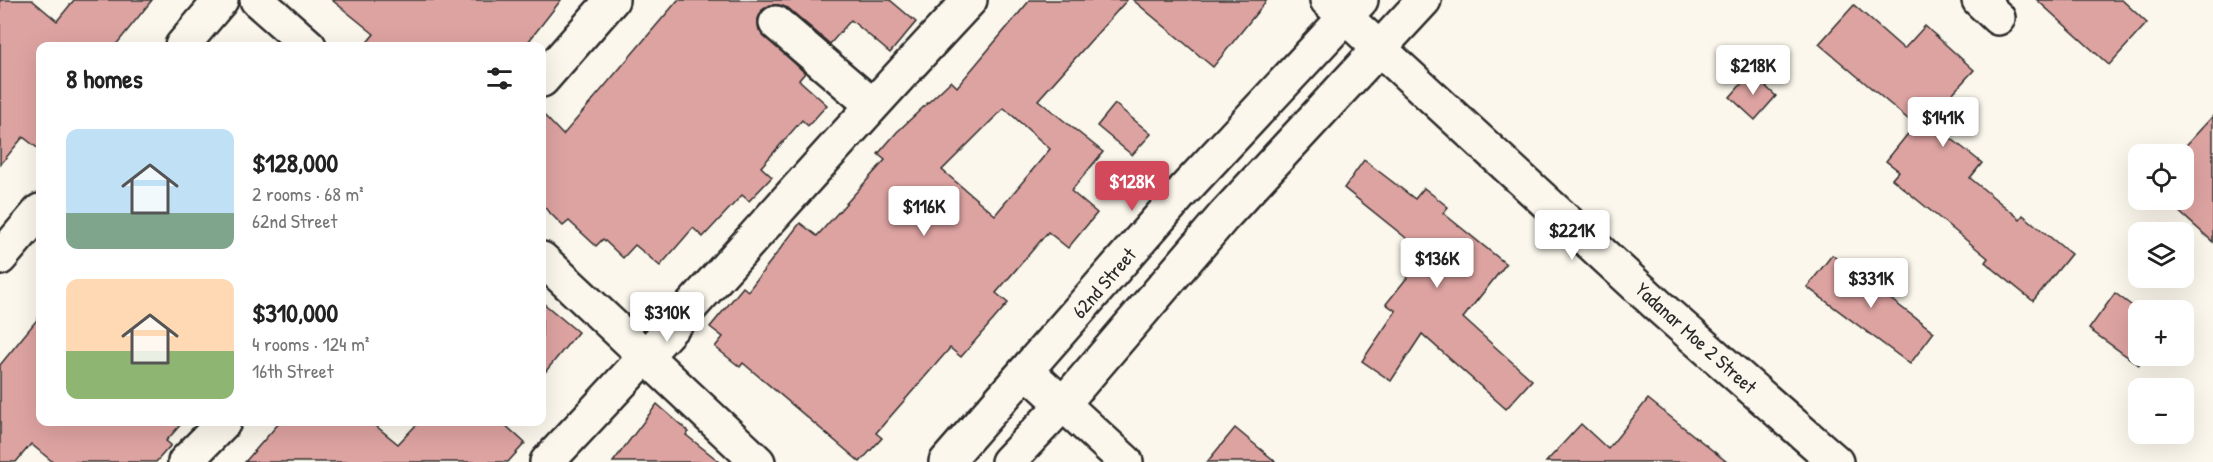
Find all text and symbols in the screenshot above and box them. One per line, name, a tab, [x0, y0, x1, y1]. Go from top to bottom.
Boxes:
pin: $218K	[1711, 45, 1795, 96]
text: $218K	[1730, 51, 1776, 78]
text: 8 homes	[66, 61, 143, 96]
icon: filters	[483, 62, 516, 95]
pin: $141K	[1901, 97, 1985, 148]
text: $141K	[1922, 103, 1964, 130]
map controls	[2128, 144, 2194, 444]
button: locate	[2128, 144, 2194, 210]
text: $128,000	[252, 145, 338, 180]
icon: home	[114, 153, 186, 225]
pin: $128K	[1090, 161, 1174, 212]
text: $128K	[1109, 167, 1155, 194]
text: 2 rooms · 68 m²	[252, 180, 364, 207]
pin: $116K	[882, 186, 966, 237]
text: $116K	[902, 192, 946, 219]
text: 62nd Street	[252, 207, 337, 234]
pin: $221K	[1530, 210, 1614, 261]
text: $221K	[1549, 216, 1595, 243]
button: layers	[2128, 222, 2194, 288]
pin: $136K	[1395, 238, 1479, 289]
street label: 62nd Street	[1065, 241, 1143, 324]
text: $136K	[1415, 244, 1459, 271]
pin: $331K	[1829, 258, 1913, 309]
text: $331K	[1848, 264, 1894, 291]
street label: Yadanar Moe 2 Street	[1630, 276, 1764, 400]
pin: $310K	[625, 292, 709, 343]
text: $310,000	[252, 295, 338, 330]
text: $310K	[644, 298, 690, 325]
button: +	[2128, 300, 2194, 366]
icon: home	[114, 303, 186, 375]
text: 4 rooms · 124 m²	[252, 330, 369, 357]
text: 16th Street	[252, 357, 334, 384]
button: −	[2128, 378, 2194, 444]

